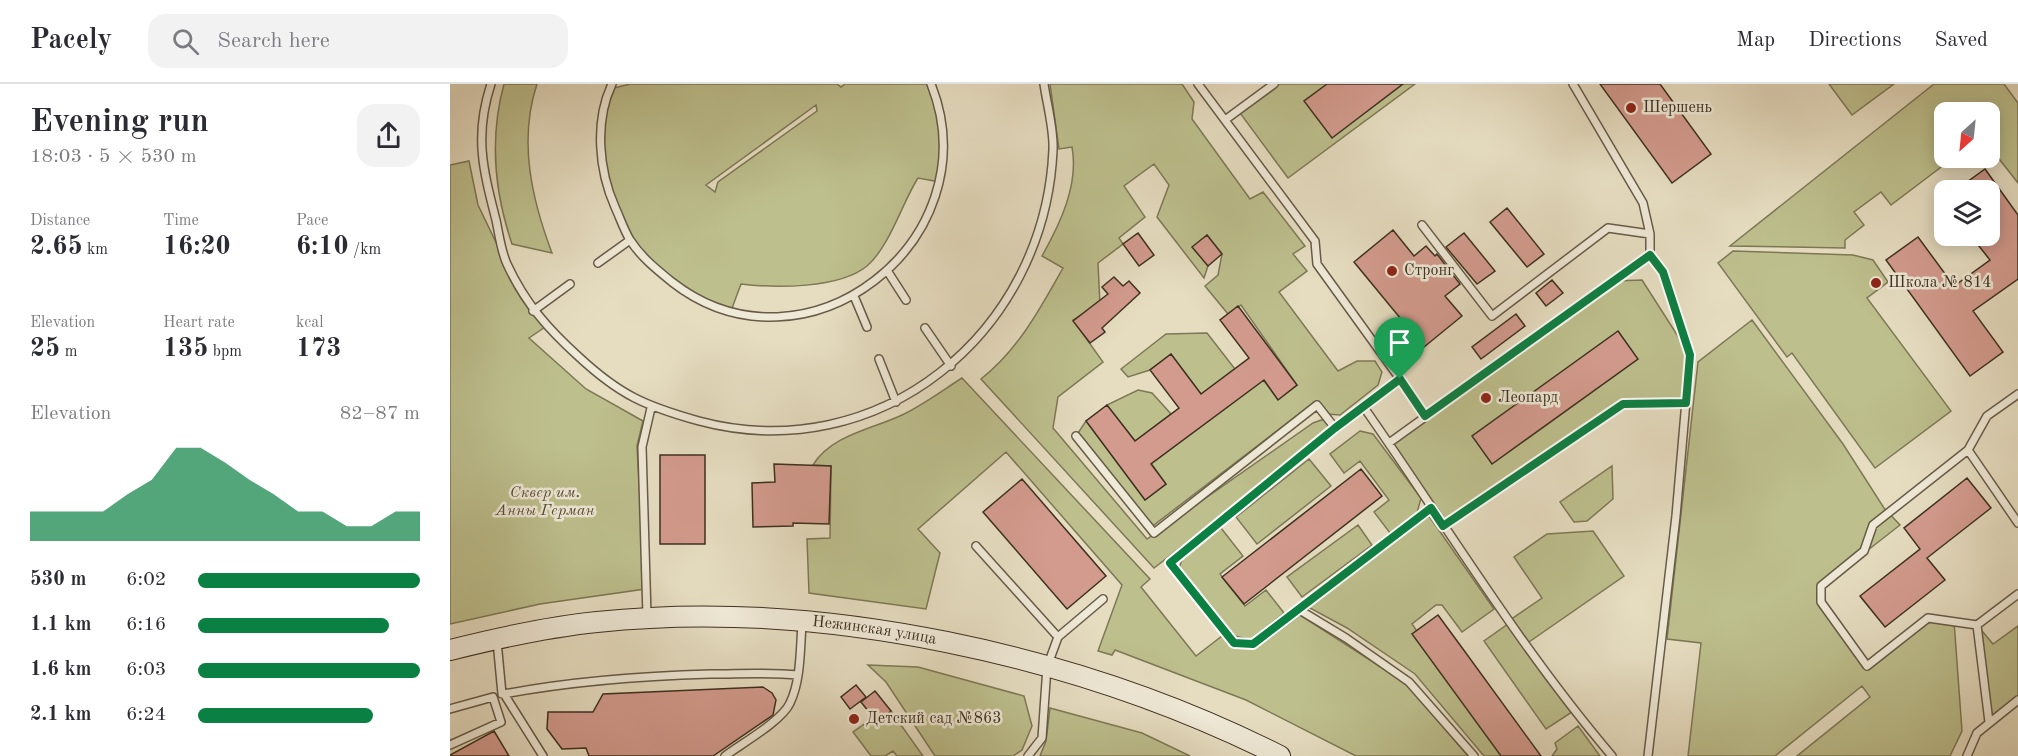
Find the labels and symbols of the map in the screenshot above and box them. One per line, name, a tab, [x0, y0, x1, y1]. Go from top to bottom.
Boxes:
place label: Шершень	[1643, 100, 1712, 116]
marker: Шершень	[1624, 101, 1638, 115]
north arrow	[1934, 102, 2000, 168]
place label: Стронг	[1404, 263, 1454, 279]
marker: Стронг	[1385, 264, 1399, 278]
place label: Школа № 814	[1888, 275, 1991, 291]
marker: Школа № 814	[1869, 276, 1883, 290]
pin	[1374, 317, 1425, 379]
place label: Леопард	[1498, 390, 1558, 406]
marker: Леопард	[1479, 391, 1493, 405]
park label: Сквер им. Анны Герман	[494, 485, 595, 519]
street label: Нежинская улица	[811, 614, 938, 648]
place label: Детский сад №863	[866, 711, 1002, 727]
marker: Детский сад №863	[847, 712, 861, 726]

